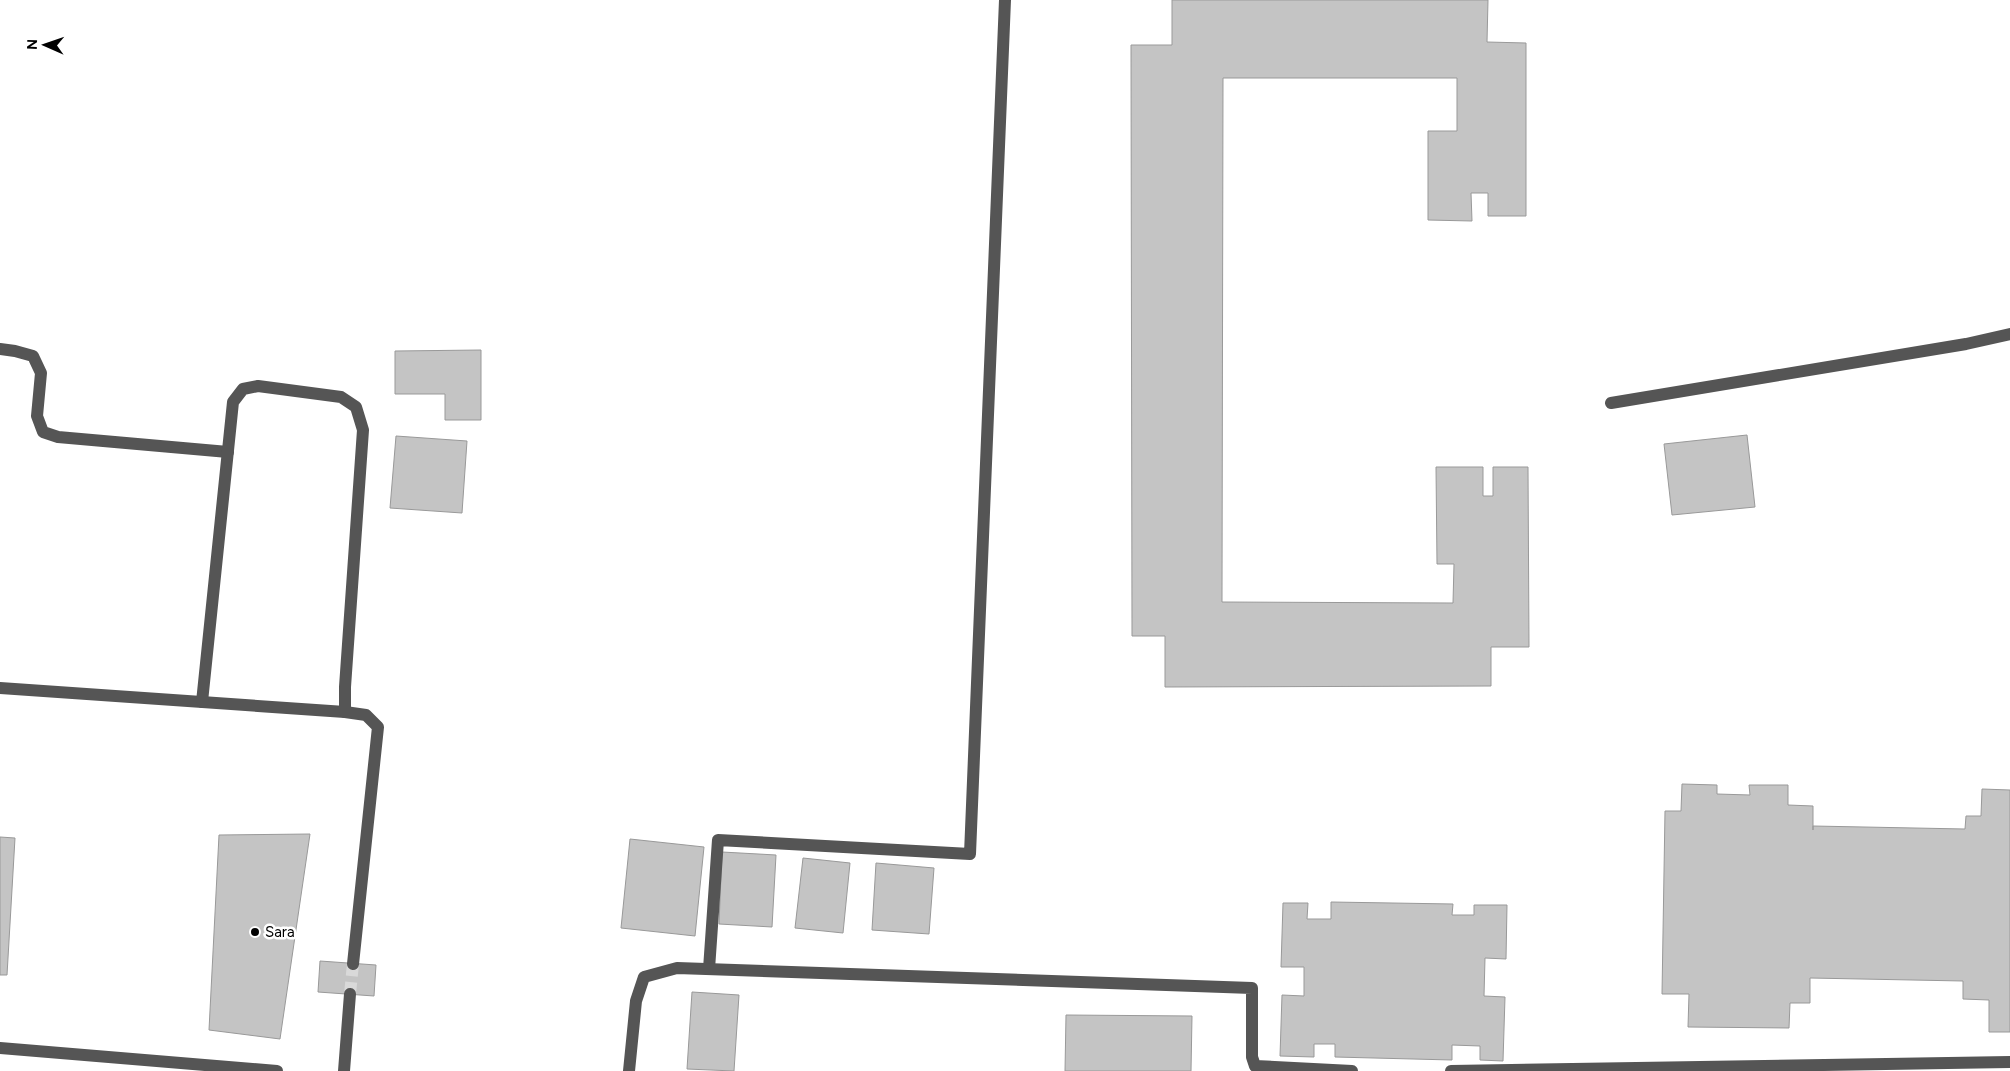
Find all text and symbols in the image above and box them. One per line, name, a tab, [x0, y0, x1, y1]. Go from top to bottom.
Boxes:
north arrow	[20, 20, 70, 70]
text: N	[24, 39, 41, 50]
place label: Sara	[265, 923, 295, 941]
marker: Sara	[249, 926, 261, 938]

